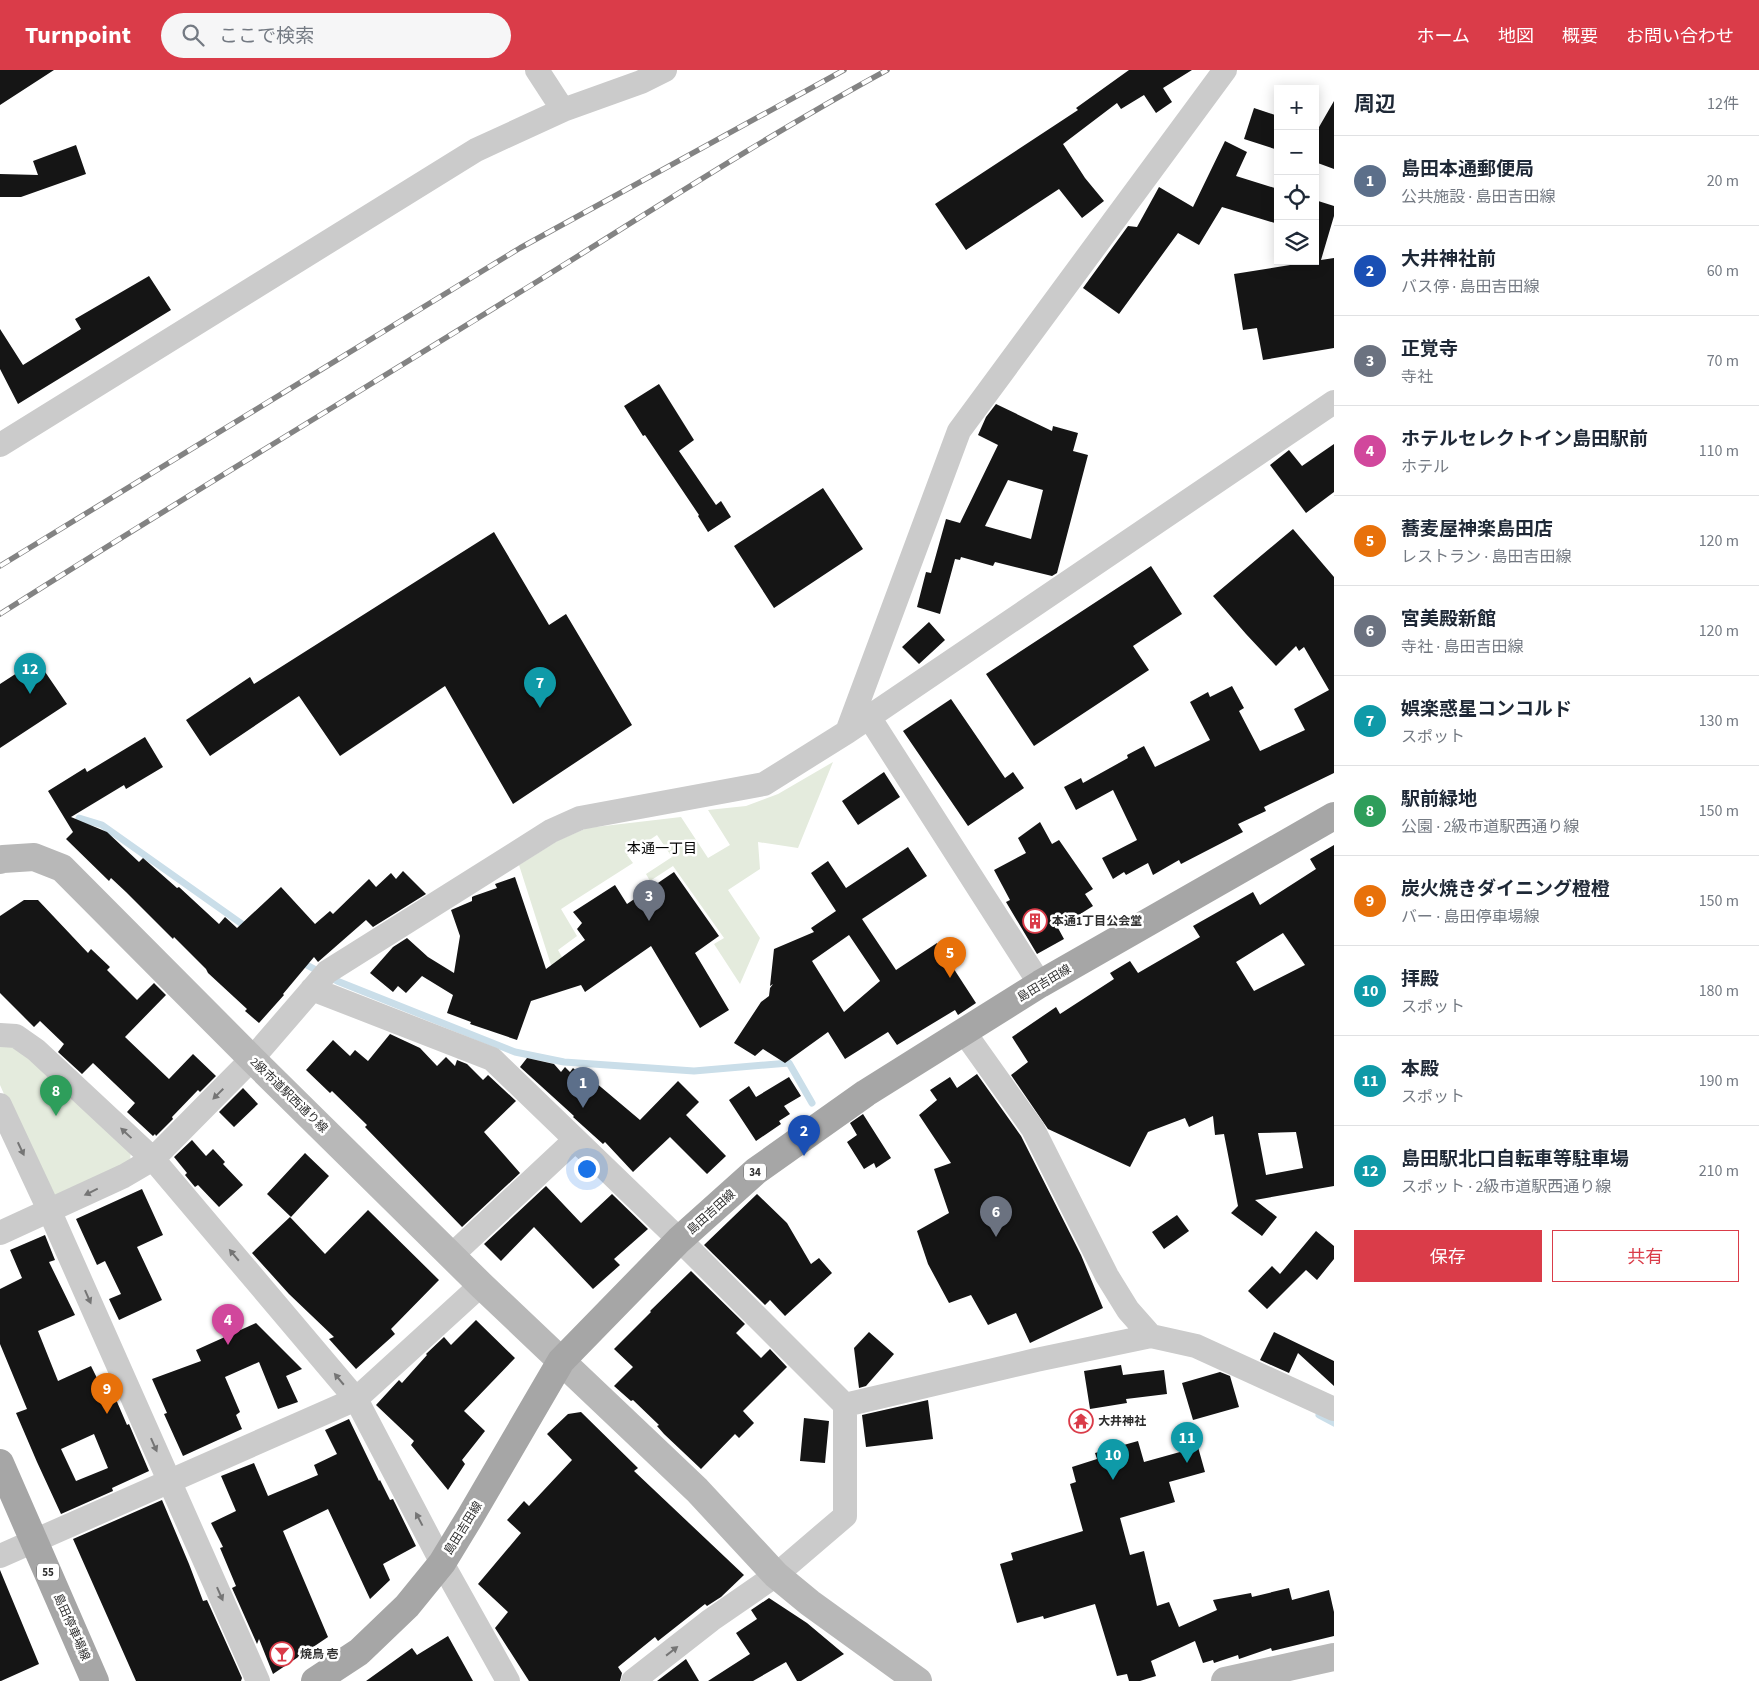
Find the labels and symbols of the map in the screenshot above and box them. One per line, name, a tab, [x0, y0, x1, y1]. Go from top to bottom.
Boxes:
pin: 12	[14, 653, 46, 694]
pin: 7	[524, 667, 556, 708]
district label: 本通一丁目	[627, 839, 697, 859]
pin: 3	[633, 880, 665, 921]
building icon: 本通1丁目公会堂	[1022, 908, 1048, 934]
place label: 本通1丁目公会堂	[1052, 913, 1142, 930]
pin: 5	[934, 937, 966, 978]
street label: 島田吉田線	[1014, 961, 1074, 1006]
street label: 2級市道駅西通り線	[246, 1054, 331, 1137]
pin: 1	[567, 1067, 599, 1108]
pin: 8	[40, 1075, 72, 1116]
one-way arrow	[212, 1088, 224, 1100]
pin: 2	[788, 1115, 820, 1156]
one-way arrow	[119, 1128, 132, 1139]
one-way arrow	[17, 1142, 25, 1156]
your location	[574, 1156, 600, 1182]
road number: 34	[744, 1164, 766, 1180]
street label: 島田吉田線	[683, 1186, 739, 1239]
one-way arrow	[83, 1187, 98, 1196]
pin: 6	[980, 1196, 1012, 1237]
one-way arrow	[228, 1249, 240, 1261]
one-way arrow	[84, 1290, 92, 1304]
pin: 4	[212, 1304, 244, 1345]
one-way arrow	[333, 1372, 344, 1385]
pin: 9	[91, 1373, 123, 1414]
temple icon: 大井神社	[1068, 1408, 1094, 1434]
place label: 大井神社	[1098, 1413, 1146, 1430]
pin: 11	[1171, 1422, 1203, 1463]
one-way arrow	[151, 1438, 159, 1452]
pin: 10	[1097, 1439, 1129, 1480]
street label: 島田吉田線	[440, 1498, 487, 1558]
one-way arrow	[415, 1512, 423, 1527]
road number: 55	[37, 1564, 59, 1580]
one-way arrow	[216, 1587, 224, 1601]
street label: 島田停車場線	[49, 1591, 94, 1664]
bar icon: 焼鳥 壱	[269, 1641, 295, 1667]
place label: 焼鳥 壱	[300, 1646, 338, 1663]
one-way arrow	[665, 1646, 678, 1657]

